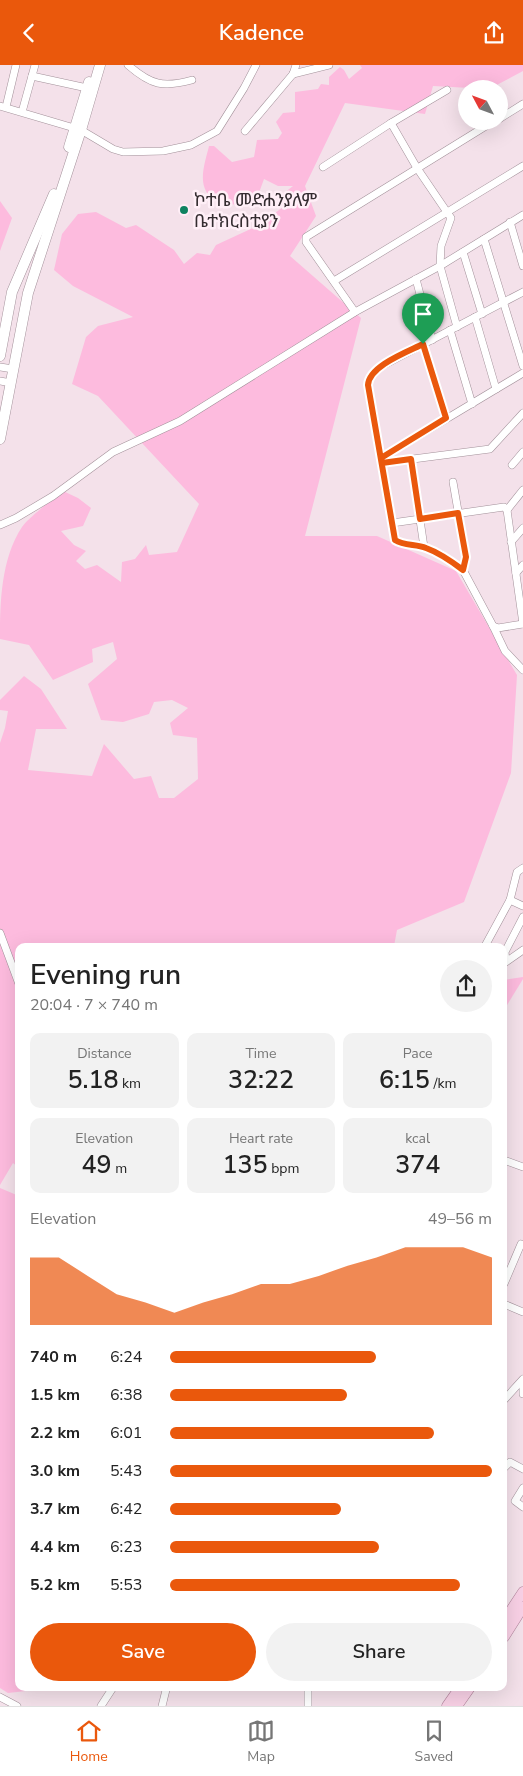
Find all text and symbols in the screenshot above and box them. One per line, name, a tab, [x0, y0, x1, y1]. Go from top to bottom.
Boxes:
text: Kadence	[219, 18, 304, 48]
icon: back	[15, 19, 43, 47]
icon: share	[480, 19, 508, 47]
north arrow	[458, 80, 508, 130]
map controls	[458, 80, 508, 130]
place label: ኮተቤ መድሐንያለም ቤተክርስቲያን	[194, 188, 318, 233]
marker: ኮተቤ መድሐንያለም ቤተክርስቲያን	[178, 204, 190, 216]
pin	[402, 293, 444, 344]
icon: arrive	[409, 300, 437, 328]
text: Evening run	[30, 956, 181, 994]
button: share	[440, 960, 492, 1012]
text: 20:04 · 7 × 740 m	[30, 994, 158, 1016]
text: Distance	[77, 1044, 132, 1063]
text: Time	[245, 1044, 277, 1063]
text: Pace	[403, 1044, 433, 1063]
text: 5.18	[68, 1063, 119, 1097]
text: 32:22	[228, 1063, 294, 1097]
text: 6:15	[379, 1063, 430, 1097]
text: km	[119, 1074, 141, 1093]
text: /km	[430, 1074, 456, 1093]
text: Elevation	[75, 1129, 133, 1148]
text: Heart rate	[229, 1129, 293, 1148]
text: kcal	[405, 1129, 430, 1148]
text: 49	[82, 1148, 112, 1182]
text: 135	[223, 1148, 268, 1182]
text: 374	[395, 1148, 440, 1182]
text: m	[112, 1159, 127, 1178]
text: bpm	[268, 1159, 299, 1178]
text: Elevation	[30, 1208, 96, 1230]
text: 49–56 m	[428, 1208, 492, 1230]
text: 740 m	[30, 1346, 77, 1368]
text: 6:24	[110, 1346, 142, 1368]
text: 1.5 km	[30, 1384, 80, 1406]
text: 6:38	[110, 1384, 142, 1406]
text: 2.2 km	[30, 1422, 80, 1444]
text: 6:01	[110, 1422, 142, 1444]
text: 3.0 km	[30, 1460, 80, 1482]
text: 5:43	[110, 1460, 142, 1482]
text: 3.7 km	[30, 1498, 80, 1520]
text: 6:42	[110, 1498, 142, 1520]
text: 4.4 km	[30, 1536, 80, 1558]
text: 6:23	[110, 1536, 142, 1558]
text: 5.2 km	[30, 1574, 80, 1596]
text: 5:53	[110, 1574, 142, 1596]
button: Save	[30, 1623, 256, 1681]
button: Share	[266, 1623, 492, 1681]
tab: Home	[70, 1717, 108, 1766]
tab: Map	[247, 1717, 275, 1766]
tab: Saved	[415, 1717, 453, 1766]

